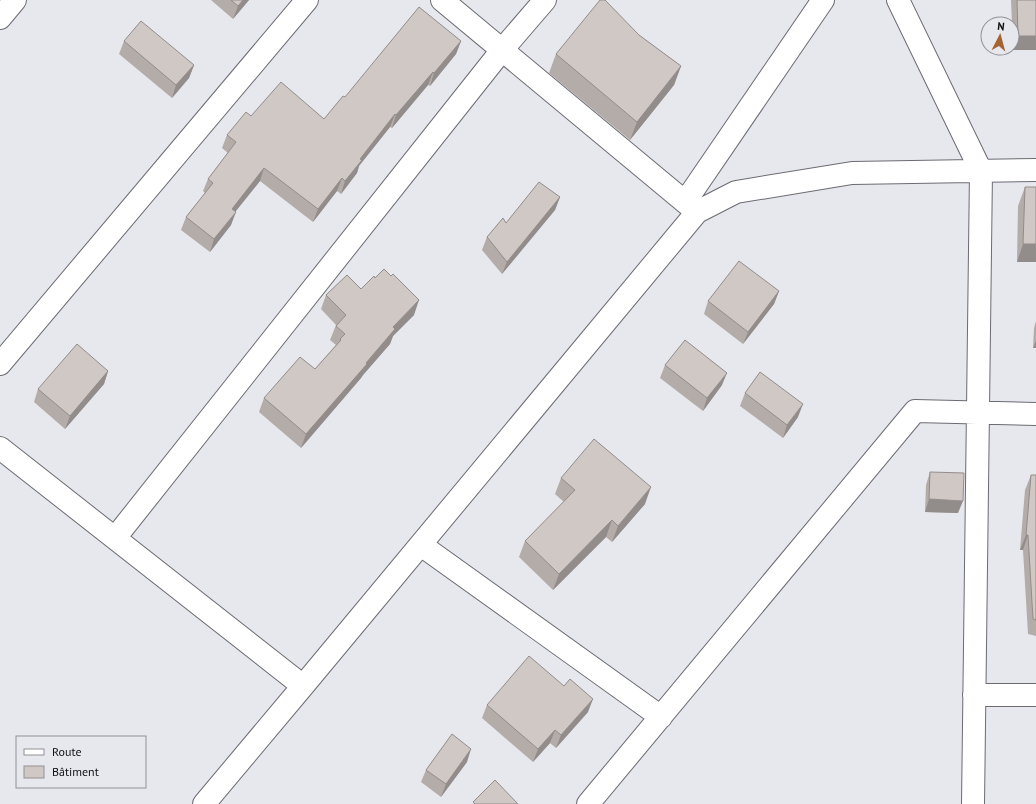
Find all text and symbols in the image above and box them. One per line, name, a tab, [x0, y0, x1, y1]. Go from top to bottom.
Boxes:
north arrow	[980, 16, 1020, 56]
text: N	[997, 19, 1005, 33]
legend	[16, 736, 146, 788]
text: Route	[52, 744, 82, 759]
text: Bâtiment	[52, 764, 99, 779]

